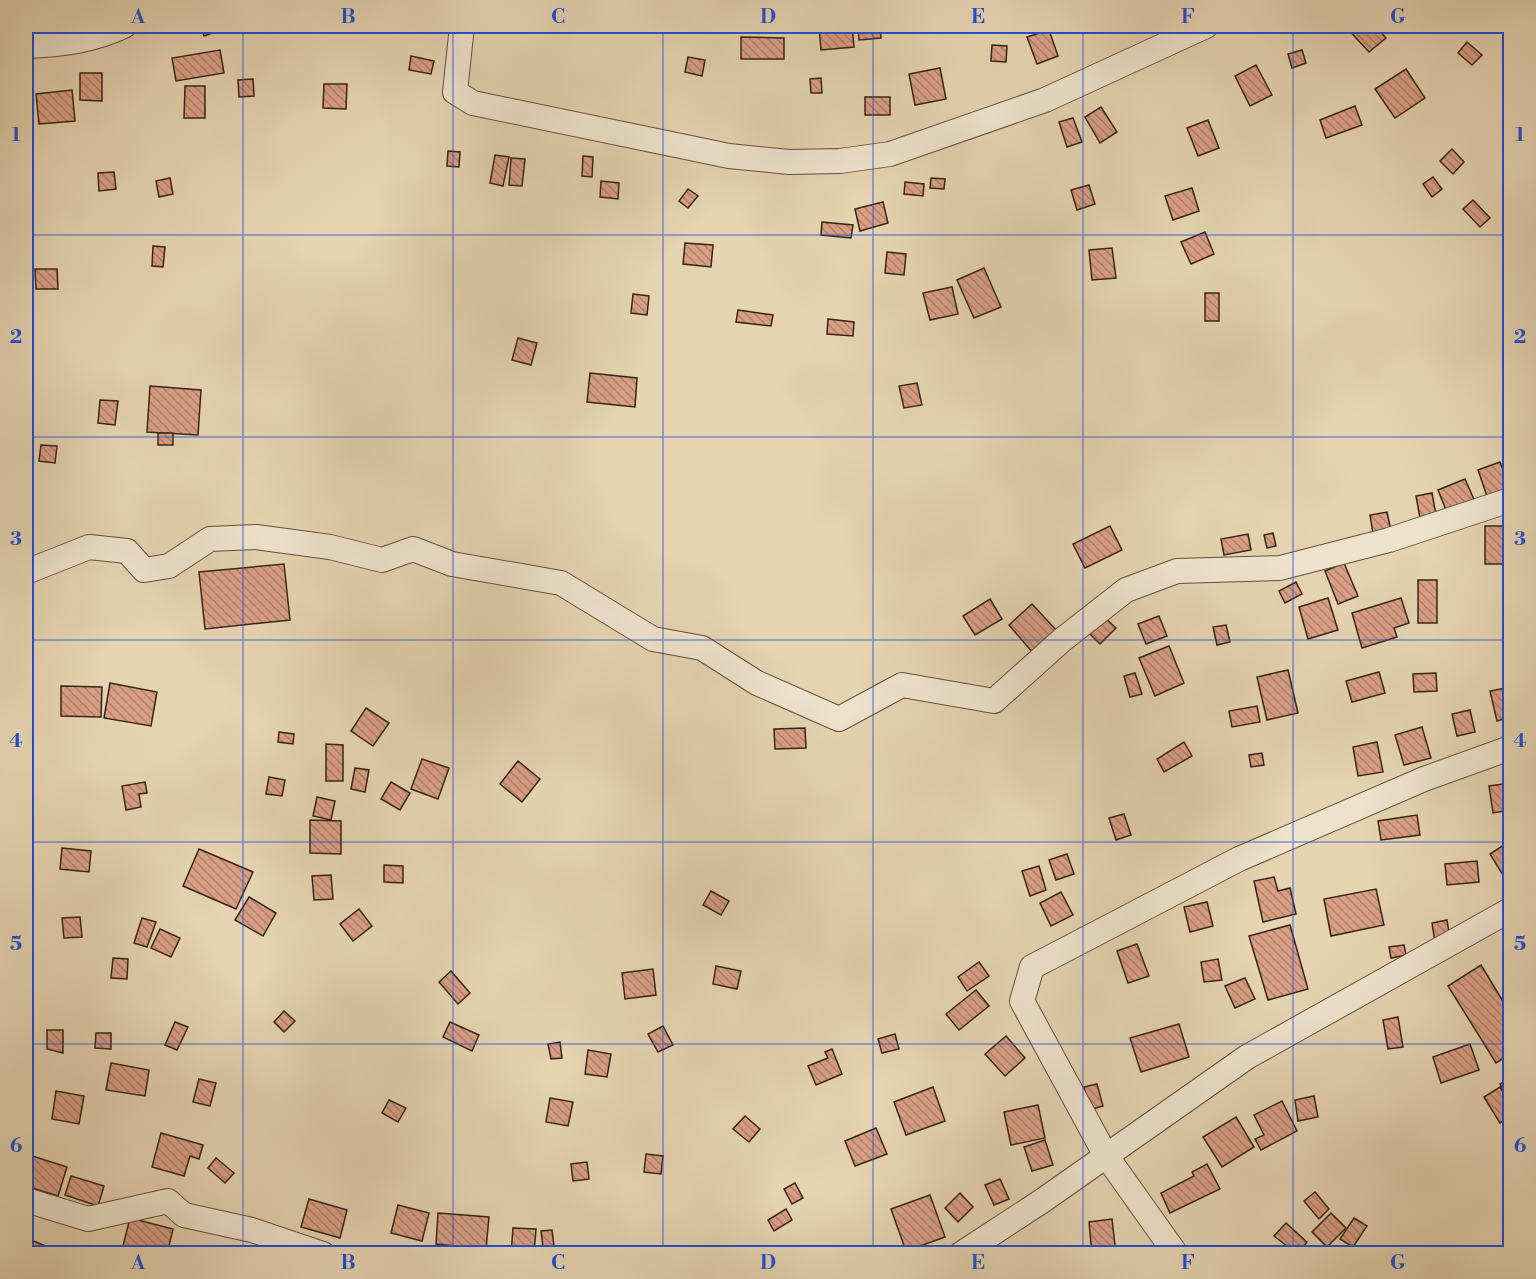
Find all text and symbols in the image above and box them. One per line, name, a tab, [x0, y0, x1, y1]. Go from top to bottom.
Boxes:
text: A	[130, 5, 146, 30]
text: B	[340, 5, 356, 30]
text: C	[551, 5, 565, 30]
text: D	[760, 5, 776, 30]
text: E	[971, 5, 985, 30]
text: F	[1181, 5, 1195, 30]
text: G	[1390, 5, 1406, 30]
text: 1	[11, 123, 21, 148]
text: 1	[1515, 123, 1525, 148]
text: 2	[10, 325, 22, 350]
text: 2	[1514, 325, 1526, 350]
text: 3	[10, 527, 22, 552]
text: 3	[1514, 527, 1526, 552]
text: 4	[9, 729, 23, 754]
text: 4	[1513, 729, 1527, 754]
text: 5	[10, 932, 22, 957]
text: 5	[1514, 932, 1526, 957]
text: 6	[10, 1134, 23, 1159]
text: 6	[1514, 1134, 1527, 1159]
text: A	[130, 1251, 146, 1276]
text: B	[340, 1251, 356, 1276]
text: C	[551, 1251, 565, 1276]
text: D	[760, 1251, 776, 1276]
text: E	[971, 1251, 985, 1276]
text: F	[1181, 1251, 1195, 1276]
text: G	[1390, 1251, 1406, 1276]

